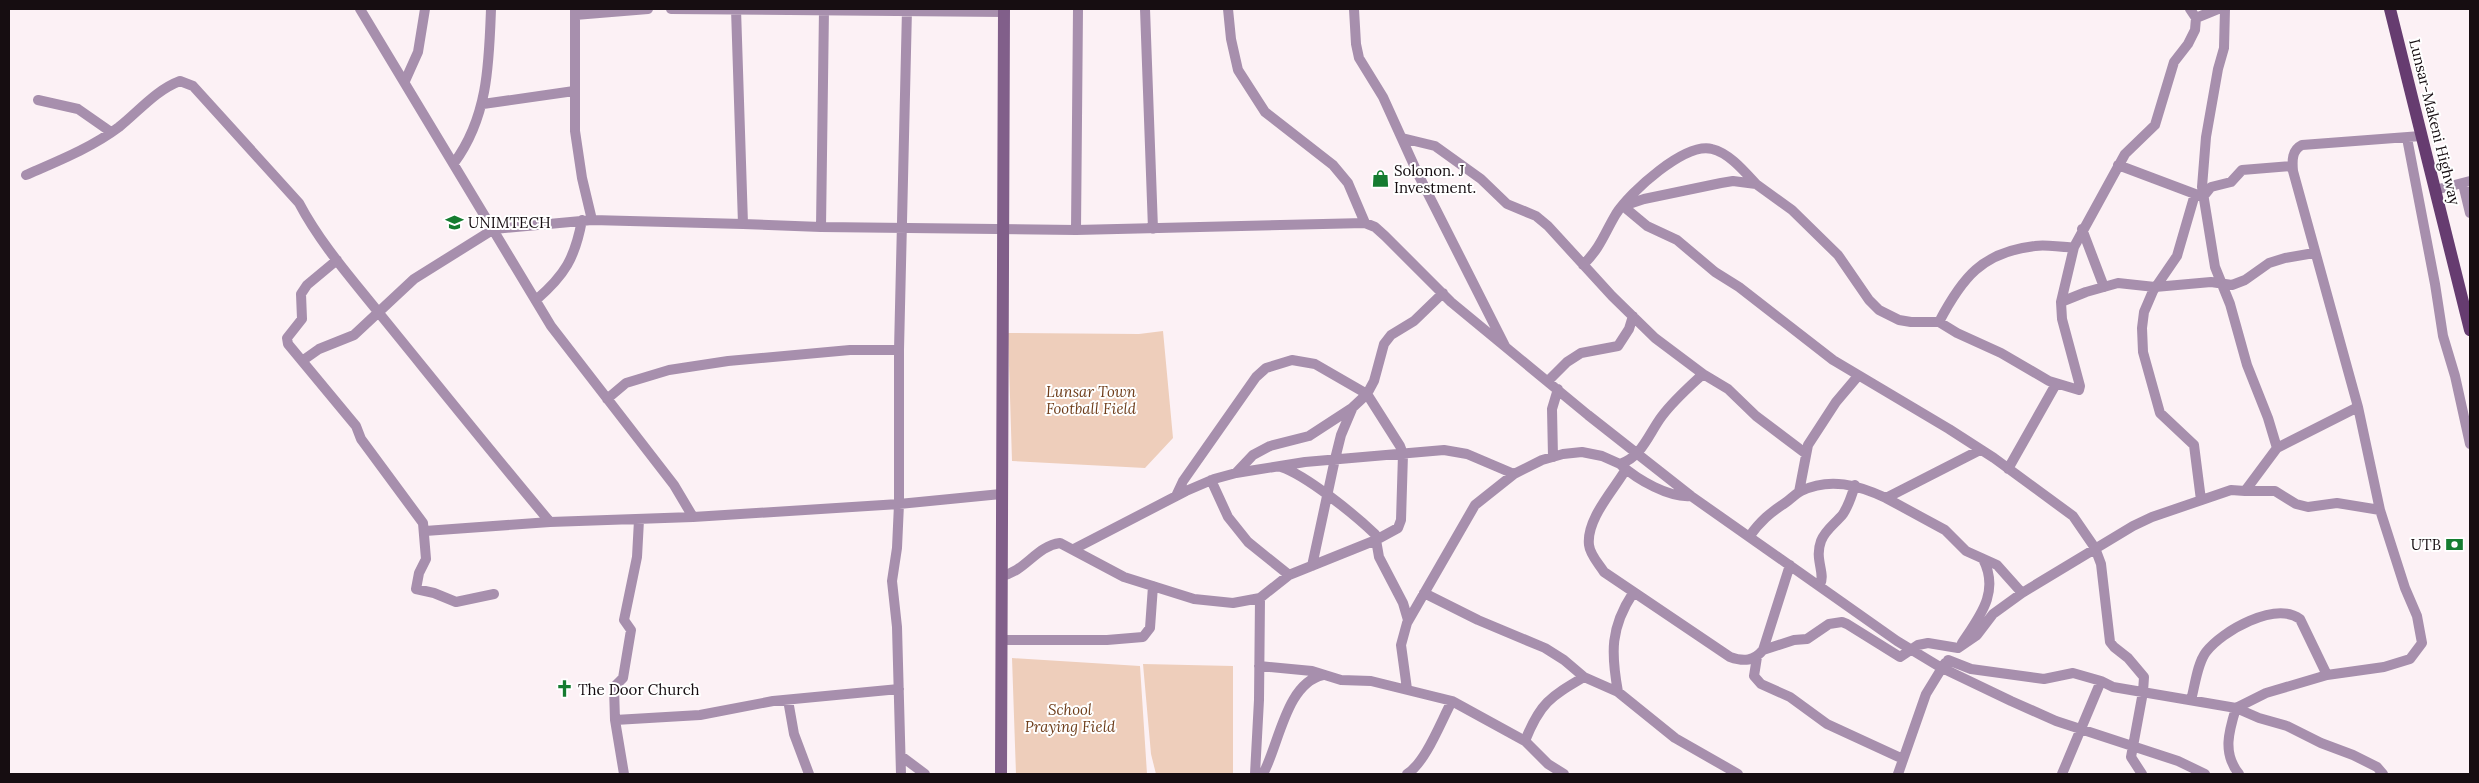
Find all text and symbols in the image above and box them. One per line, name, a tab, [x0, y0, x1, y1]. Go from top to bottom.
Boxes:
street label: Lunsar-Makeni Highway	[2405, 37, 2465, 207]
place label: Solonon. J Investment.	[1394, 161, 1476, 197]
shop icon: Solonon. J Investment.	[1370, 169, 1390, 189]
school or university icon: UNIMTECH	[444, 212, 464, 232]
place label: UNIMTECH	[468, 213, 551, 232]
park label: Lunsar Town Football Field	[1046, 382, 1137, 418]
bank icon: UTB	[2445, 534, 2465, 554]
place label: UTB	[2411, 535, 2441, 554]
church icon: The Door Church	[554, 679, 574, 699]
place label: The Door Church	[578, 680, 700, 699]
park label: School Praying Field	[1025, 700, 1116, 736]

